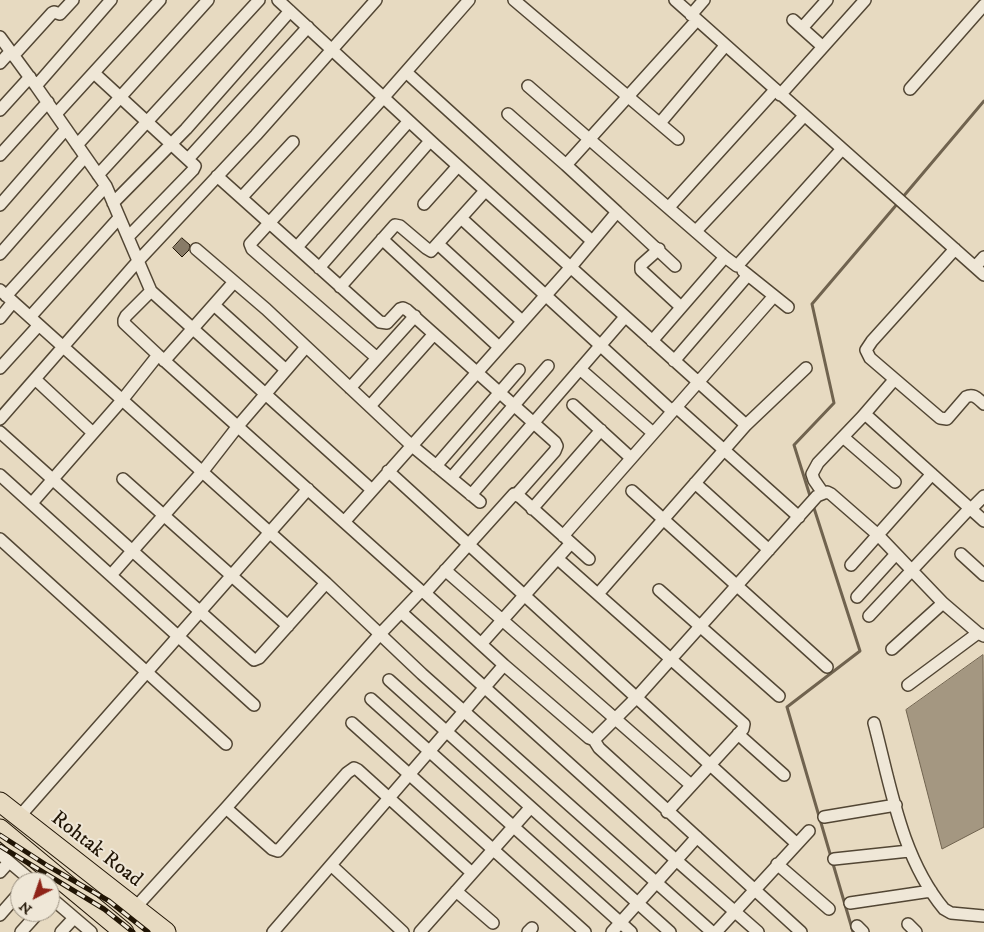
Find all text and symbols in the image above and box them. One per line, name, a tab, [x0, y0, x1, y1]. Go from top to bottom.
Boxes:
street label: Rohtak Road	[45, 807, 147, 893]
north arrow	[10, 872, 60, 922]
text: N	[16, 897, 36, 918]

